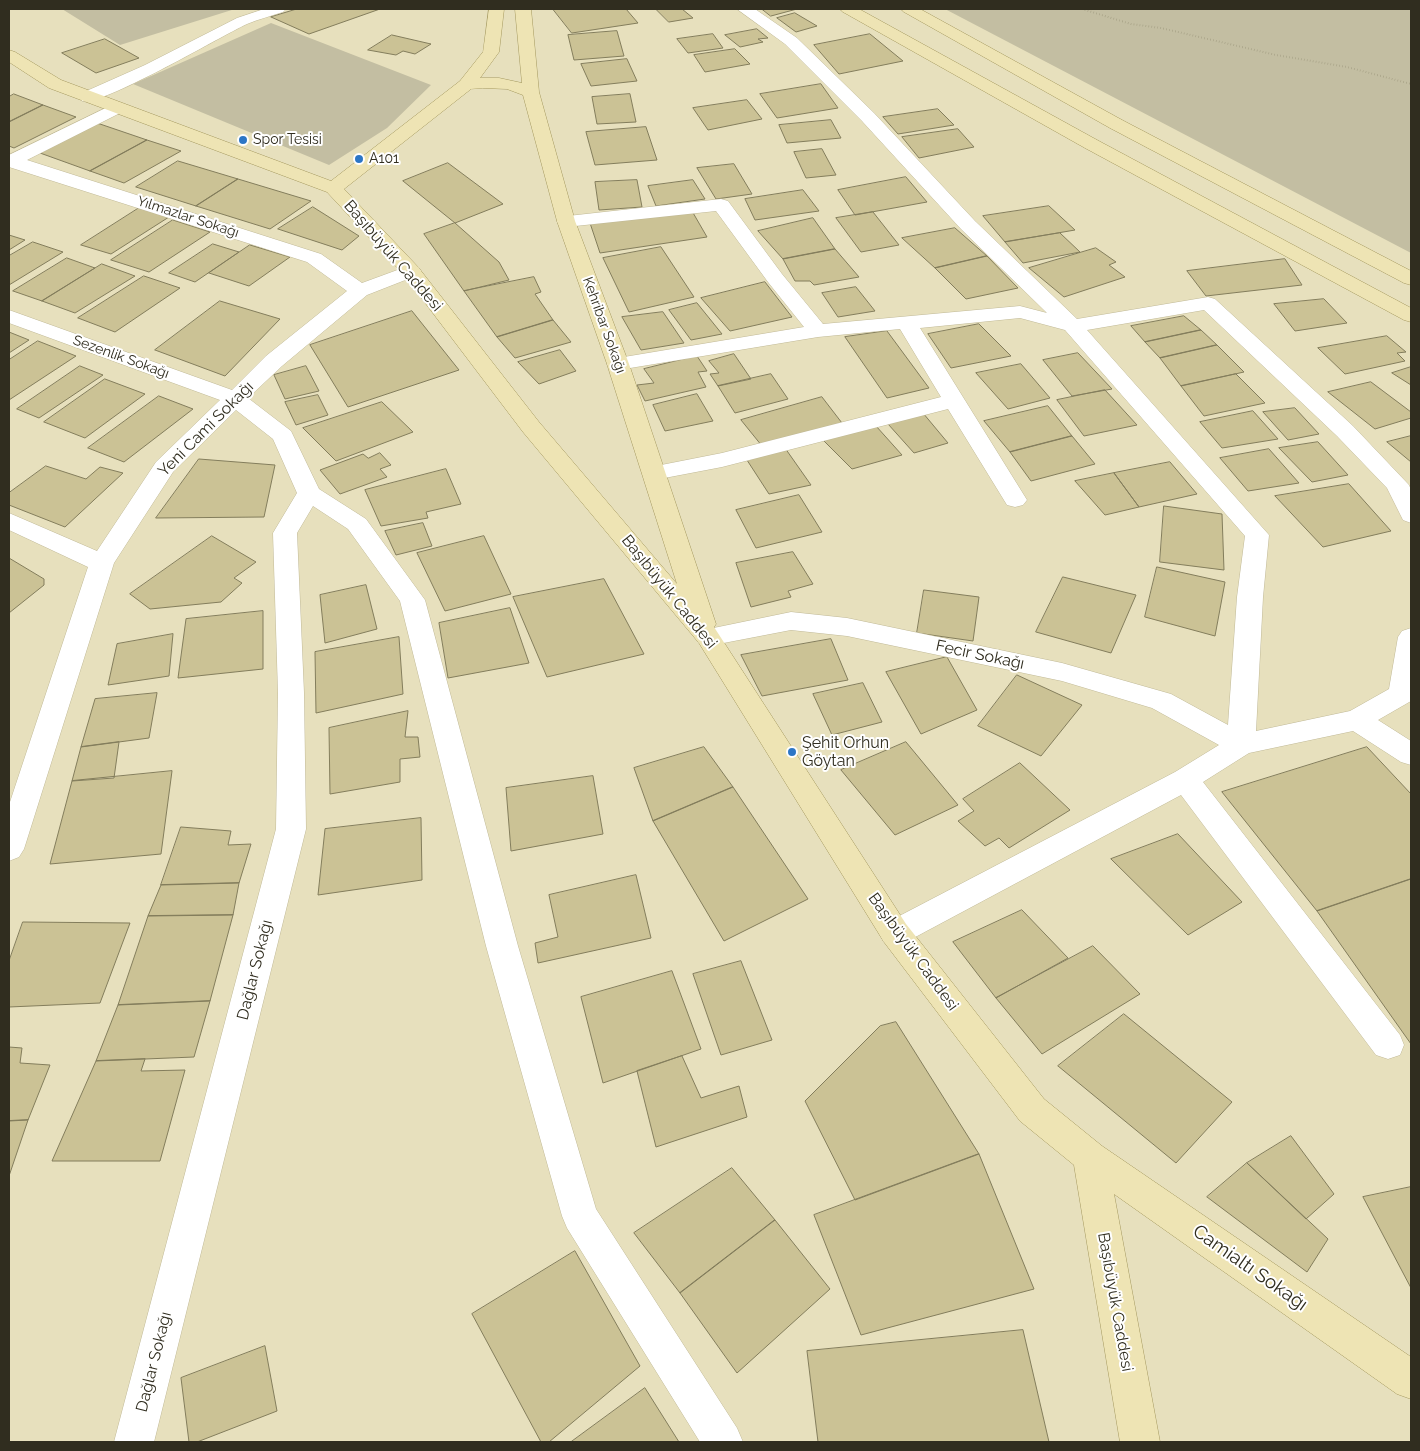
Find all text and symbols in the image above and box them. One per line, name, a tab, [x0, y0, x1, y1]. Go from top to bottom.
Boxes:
place label: Spor Tesisi	[253, 132, 322, 148]
marker: Spor Tesisi	[237, 134, 249, 146]
place label: A101	[369, 151, 399, 167]
marker: A101	[353, 153, 365, 165]
street label: Yılmazlar Sokağı	[135, 193, 241, 241]
street label: Başıbüyük Caddesi	[340, 197, 446, 315]
street label: Kehribar Sokağı	[579, 275, 629, 375]
street label: Sezenlik Sokağı	[71, 332, 171, 382]
street label: Yeni Cami Sokağı	[154, 377, 258, 481]
street label: Başıbüyük Caddesi	[617, 531, 721, 653]
street label: Fecir Sokağı	[934, 636, 1026, 674]
place label: Şehit Orhun Göytan	[802, 733, 889, 771]
marker: Şehit Orhun Göytan	[786, 746, 798, 758]
street label: Başıbüyük Caddesi	[864, 889, 962, 1015]
street label: Dağlar Sokağı	[233, 918, 277, 1022]
street label: Camialtı Sokağı	[1188, 1220, 1312, 1316]
street label: Başıbüyük Caddesi	[1093, 1231, 1137, 1373]
street label: Dağlar Sokağı	[132, 1310, 176, 1414]

